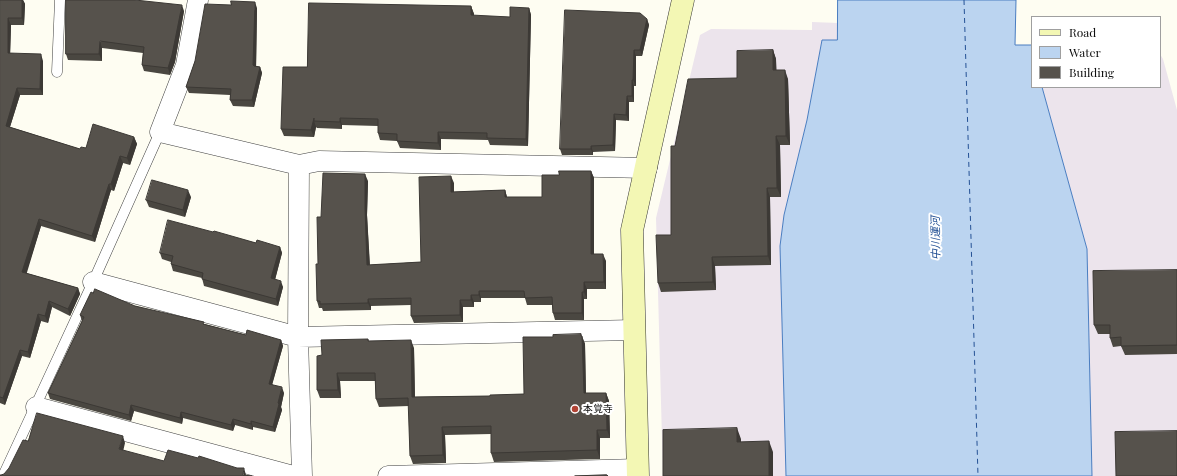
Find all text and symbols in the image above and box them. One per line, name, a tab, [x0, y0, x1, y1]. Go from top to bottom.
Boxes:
legend	[1031, 16, 1161, 88]
text: Road	[1069, 24, 1096, 40]
text: Water	[1069, 44, 1101, 60]
text: Building	[1069, 64, 1114, 80]
water label: 中川運河	[929, 216, 943, 260]
place label: 本覚寺	[583, 403, 613, 415]
marker: 本覚寺	[570, 404, 580, 414]

